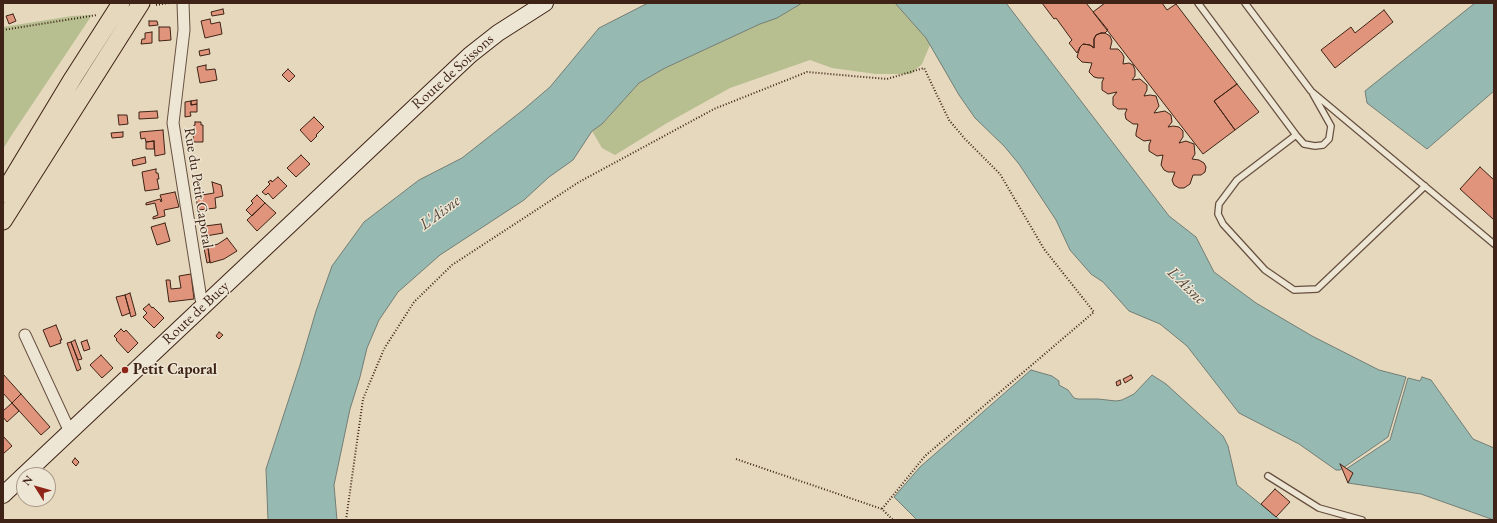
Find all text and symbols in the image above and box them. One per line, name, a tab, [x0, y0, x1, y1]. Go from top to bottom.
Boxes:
street label: Route de Soissons	[408, 31, 498, 113]
street label: Rue du Petit Caporal	[180, 126, 216, 250]
water label: L'Aisne	[416, 191, 464, 235]
water label: L'Aisne	[1163, 263, 1209, 309]
street label: Route de Bucy	[159, 277, 233, 349]
place label: Petit Caporal	[133, 361, 217, 379]
marker: Petit Caporal	[120, 365, 130, 375]
north arrow	[16, 467, 56, 507]
text: N	[19, 473, 35, 488]

